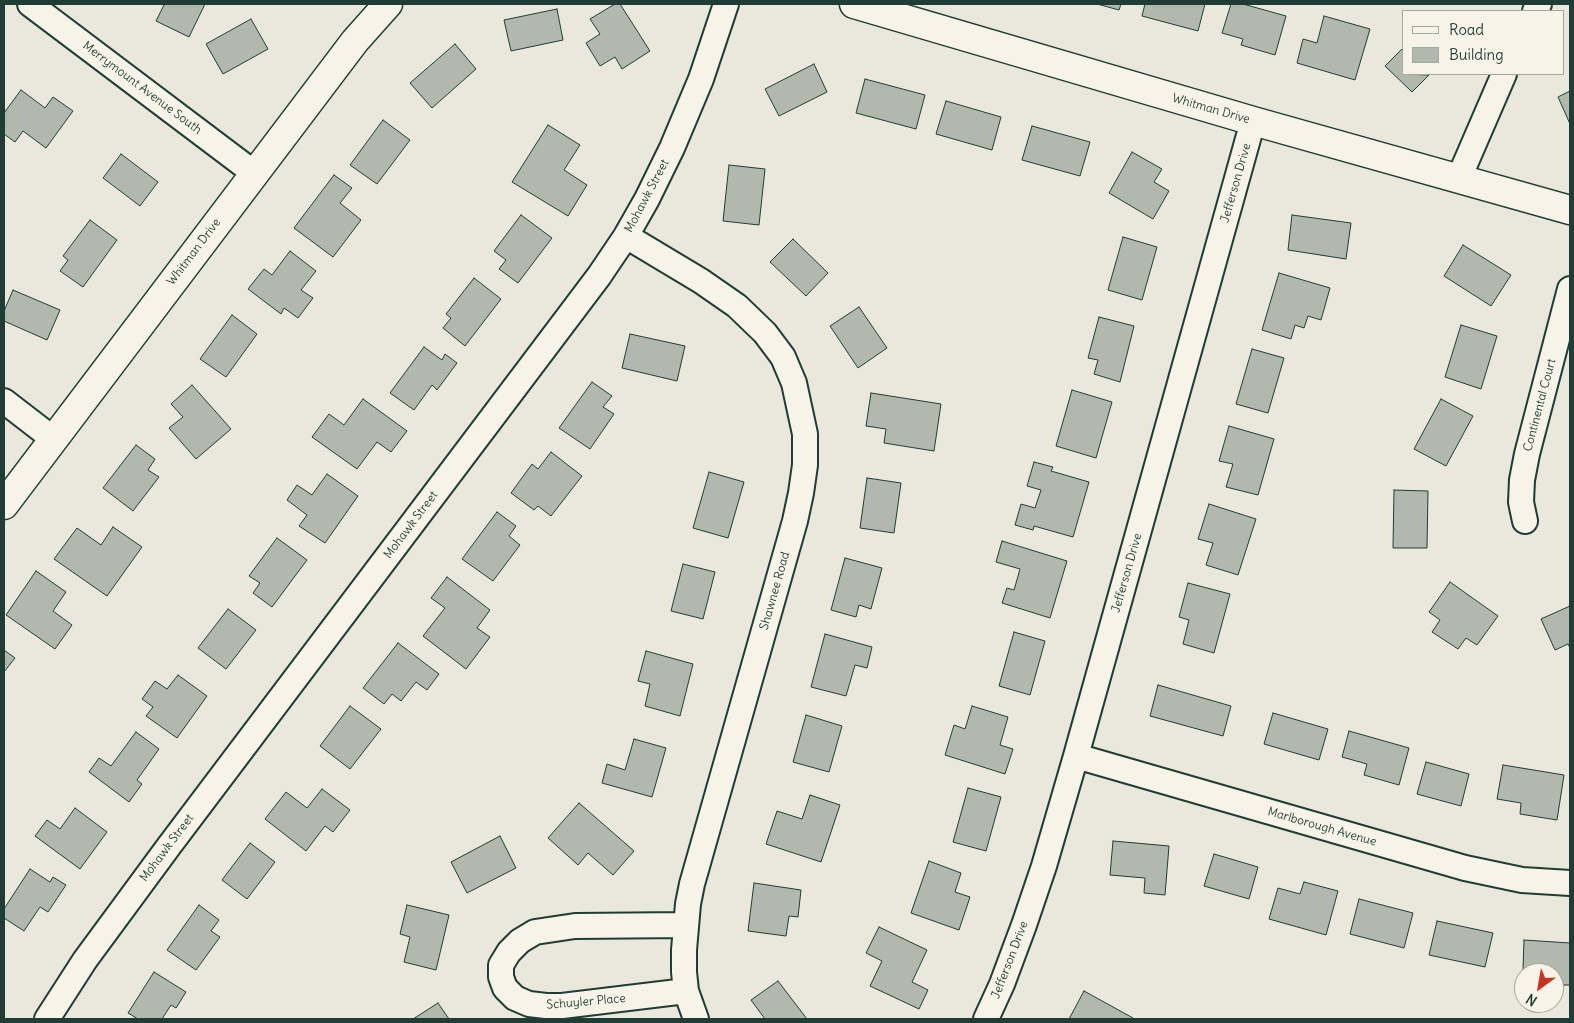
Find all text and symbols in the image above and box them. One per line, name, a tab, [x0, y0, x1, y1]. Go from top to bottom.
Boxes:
legend	[1402, 10, 1564, 75]
text: Road	[1449, 20, 1484, 39]
street label: Merrymount Avenue South	[80, 39, 204, 137]
text: Building	[1449, 45, 1504, 64]
street label: Whitman Drive	[1171, 91, 1251, 127]
street label: Jefferson Drive	[1218, 142, 1254, 224]
street label: Mohawk Street	[622, 157, 672, 235]
street label: Whitman Drive	[164, 216, 224, 288]
street label: Continental Court	[1521, 357, 1559, 453]
street label: Mohawk Street	[381, 488, 441, 562]
street label: Jefferson Drive	[1109, 532, 1145, 614]
street label: Shawnee Road	[757, 550, 793, 632]
street label: Marlborough Avenue	[1266, 805, 1378, 849]
street label: Mohawk Street	[137, 811, 197, 885]
street label: Jefferson Drive	[989, 919, 1031, 1001]
north arrow	[1514, 963, 1564, 1013]
text: N	[1523, 990, 1540, 1010]
street label: Schuyler Place	[546, 991, 626, 1013]

